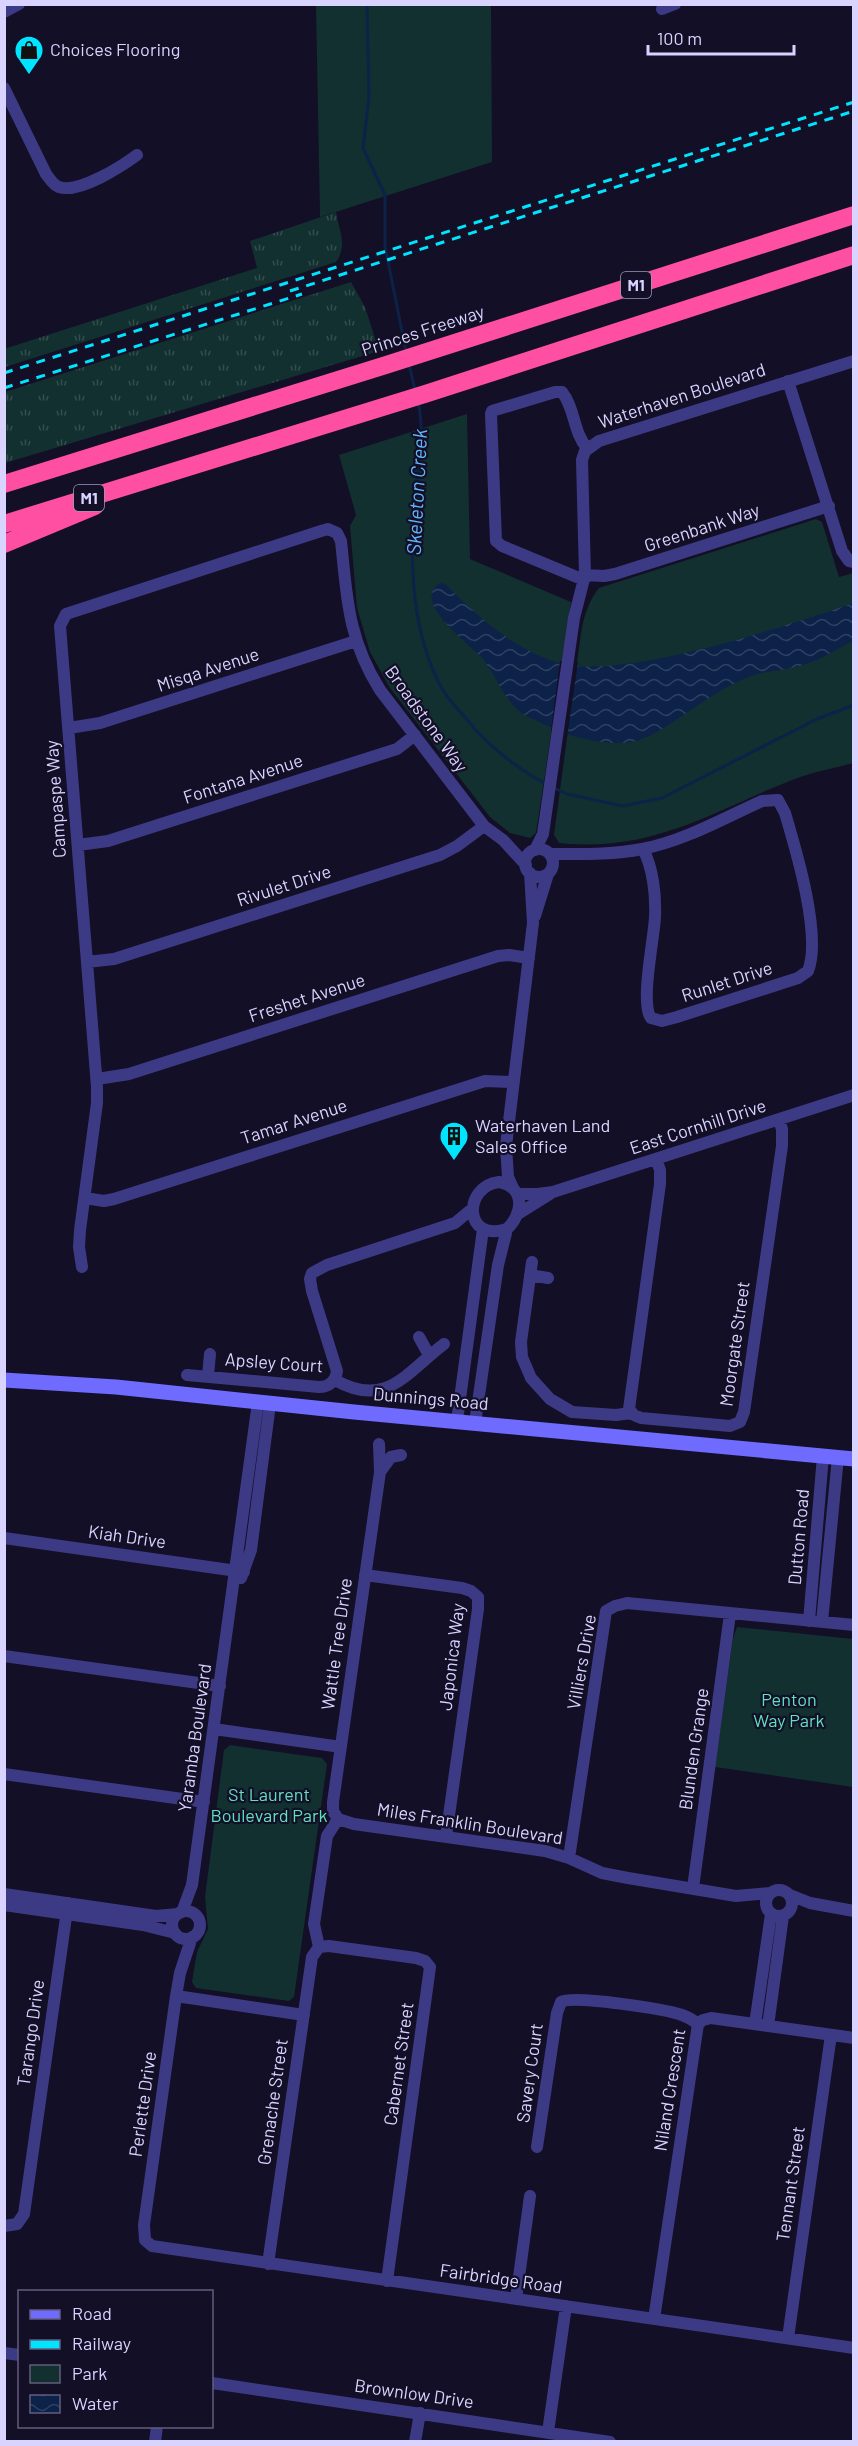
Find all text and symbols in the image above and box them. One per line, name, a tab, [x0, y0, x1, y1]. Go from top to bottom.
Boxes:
scale bar	[648, 18, 794, 56]
text: 100 m	[657, 27, 702, 49]
shop icon: Choices Flooring	[13, 34, 45, 76]
place label: Choices Flooring	[50, 38, 180, 60]
road number: M1	[621, 272, 651, 298]
street label: Princes Freeway	[358, 300, 487, 360]
street label: Waterhaven Boulevard	[595, 358, 768, 432]
water label: Skeleton Creek	[401, 428, 431, 556]
road number: M1	[74, 485, 104, 511]
street label: Greenbank Way	[641, 498, 762, 556]
street label: Misqa Avenue	[154, 642, 262, 696]
street label: Broadstone Way	[381, 661, 473, 776]
street label: Campaspe Way	[40, 739, 70, 859]
street label: Fontana Avenue	[180, 748, 305, 808]
street label: Rivulet Drive	[234, 859, 334, 911]
street label: Runlet Drive	[678, 956, 775, 1006]
street label: Freshet Avenue	[246, 968, 368, 1026]
street label: Tamar Avenue	[238, 1093, 350, 1149]
street label: East Cornhill Drive	[627, 1094, 769, 1158]
place label: Waterhaven Land Sales Office	[475, 1114, 610, 1157]
building icon: Waterhaven Land Sales Office	[438, 1120, 470, 1162]
street label: Moorgate Street	[714, 1280, 754, 1408]
street label: Apsley Court	[224, 1348, 324, 1376]
street label: Dunnings Road	[372, 1382, 490, 1414]
street label: Dutton Road	[783, 1488, 813, 1586]
street label: Kiah Drive	[87, 1520, 167, 1552]
street label: Wattle Tree Drive	[316, 1576, 356, 1711]
street label: Japonica Way	[434, 1602, 469, 1712]
street label: Villiers Drive	[562, 1612, 600, 1711]
street label: Yaramba Boulevard	[173, 1662, 215, 1814]
street label: Blunden Grange	[674, 1686, 712, 1811]
park label: Penton Way Park	[753, 1688, 825, 1731]
park label: St Laurent Boulevard Park	[210, 1783, 328, 1826]
street label: Miles Franklin Boulevard	[376, 1797, 565, 1849]
street label: Tarango Drive	[12, 1978, 48, 2088]
street label: Cabernet Street	[378, 2001, 418, 2127]
street label: Savery Court	[511, 2022, 547, 2124]
street label: Niland Crescent	[648, 2027, 690, 2153]
street label: Grenache Street	[252, 2037, 292, 2166]
street label: Perlette Drive	[124, 2050, 160, 2158]
street label: Tennant Street	[771, 2125, 809, 2243]
street label: Fairbridge Road	[438, 2259, 564, 2297]
legend	[18, 2290, 213, 2428]
text: Road	[72, 2302, 112, 2324]
text: Railway	[72, 2332, 131, 2354]
text: Park	[72, 2362, 107, 2384]
street label: Brownlow Drive	[353, 2374, 475, 2412]
text: Water	[72, 2392, 119, 2414]

